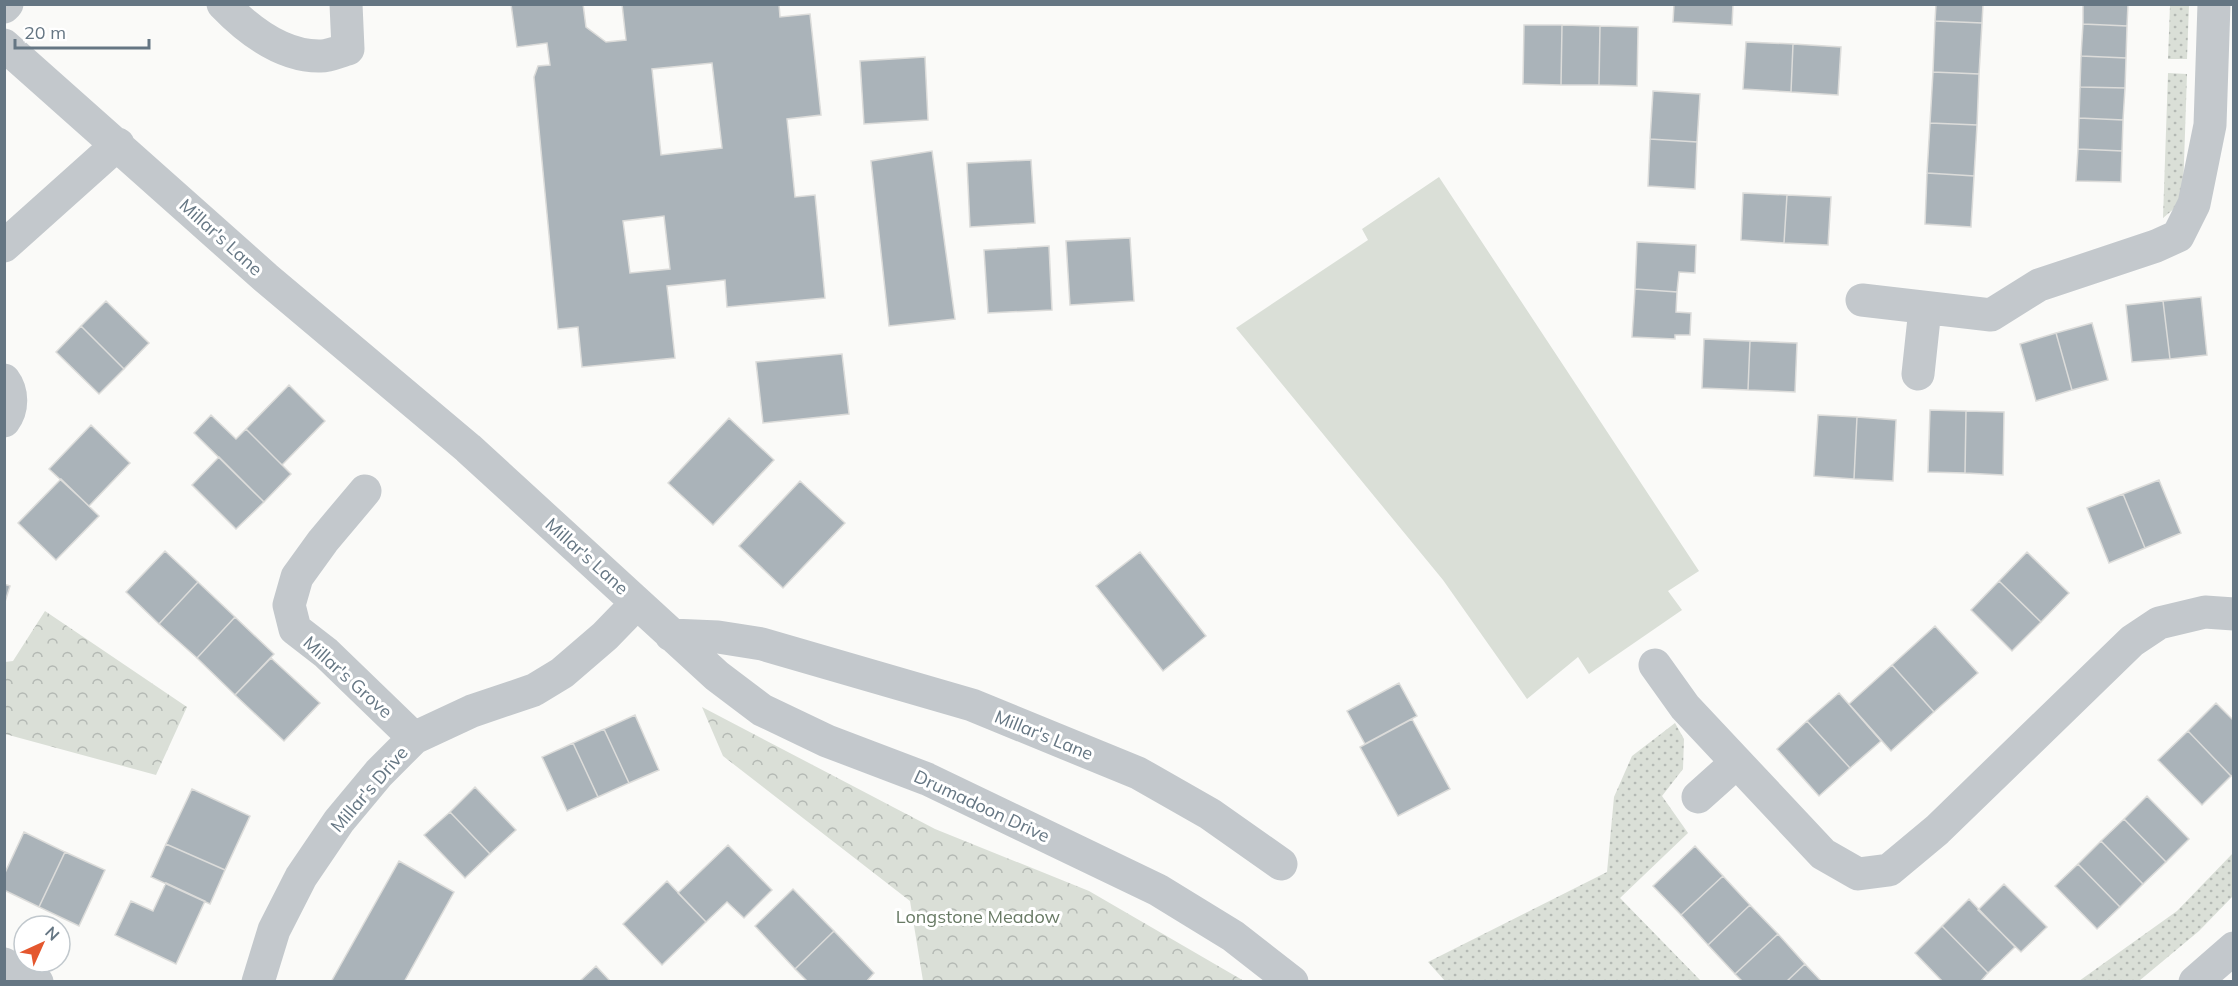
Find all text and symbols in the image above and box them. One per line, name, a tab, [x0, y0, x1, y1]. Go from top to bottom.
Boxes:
scale bar	[15, 12, 148, 50]
text: 20 m	[24, 21, 66, 44]
street label: Millar's Lane	[175, 194, 267, 280]
street label: Millar's Lane	[541, 513, 633, 599]
street label: Millar's Grove	[299, 631, 397, 723]
street label: Millar's Lane	[991, 705, 1097, 765]
street label: Millar's Drive	[325, 741, 413, 837]
street label: Drumadoon Drive	[910, 765, 1054, 847]
park label: Longstone Meadow	[896, 905, 1061, 928]
north arrow	[12, 914, 72, 974]
text: N	[41, 922, 64, 945]

